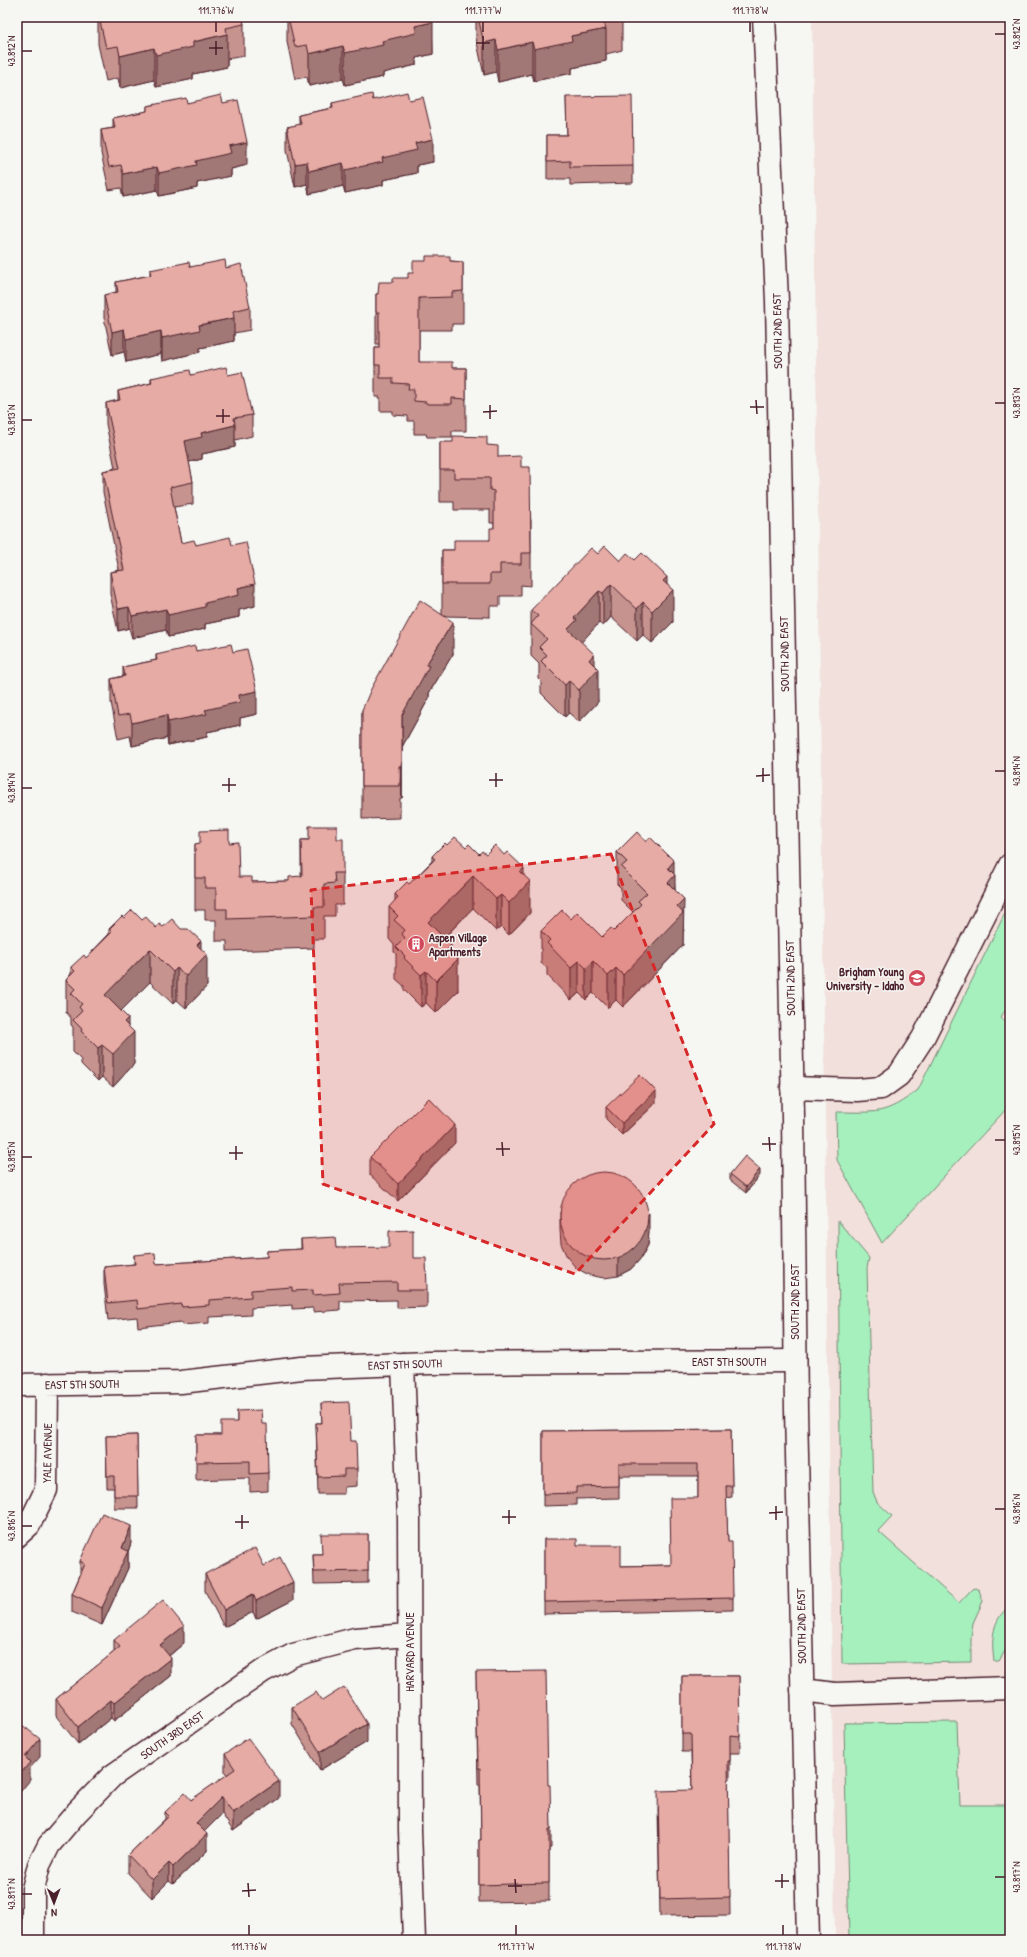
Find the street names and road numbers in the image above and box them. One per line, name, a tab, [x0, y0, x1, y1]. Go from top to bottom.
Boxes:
street label: SOUTH 2ND EAST	[768, 293, 786, 369]
street label: SOUTH 2ND EAST	[775, 616, 793, 692]
street label: SOUTH 2ND EAST	[781, 940, 799, 1016]
street label: SOUTH 2ND EAST	[786, 1264, 803, 1340]
street label: EAST 5TH SOUTH	[692, 1353, 766, 1370]
street label: EAST 5TH SOUTH	[368, 1354, 443, 1374]
street label: EAST 5TH SOUTH	[45, 1375, 120, 1393]
street label: YALE AVENUE	[38, 1422, 56, 1483]
street label: SOUTH 2ND EAST	[792, 1588, 810, 1664]
street label: HARVARD AVENUE	[401, 1611, 418, 1692]
street label: SOUTH 3RD EAST	[137, 1706, 208, 1763]

